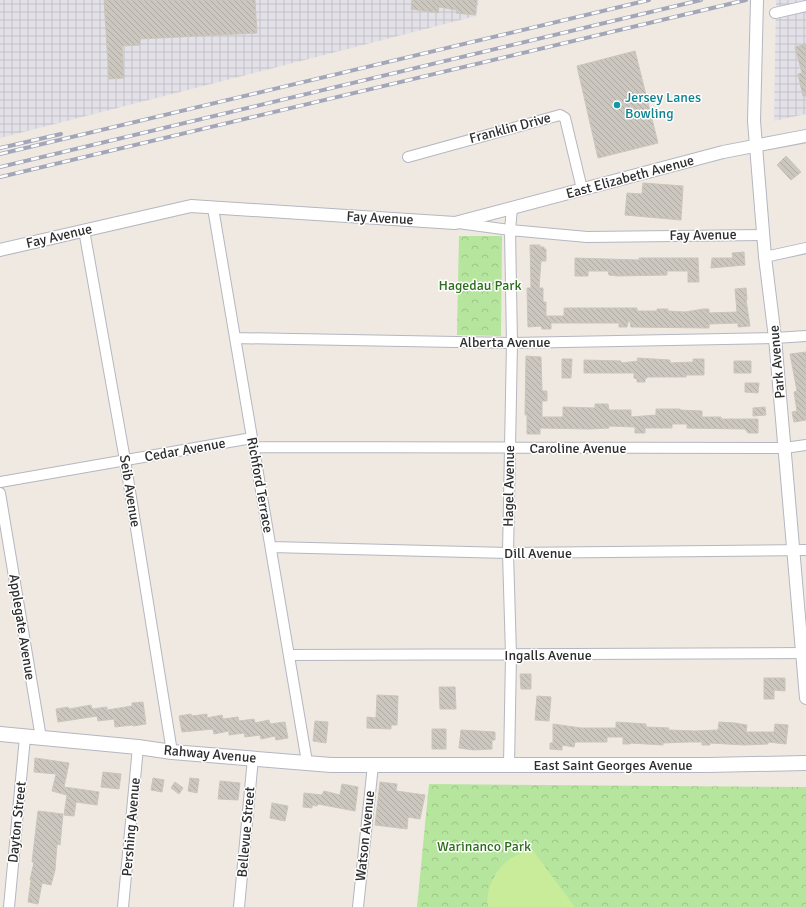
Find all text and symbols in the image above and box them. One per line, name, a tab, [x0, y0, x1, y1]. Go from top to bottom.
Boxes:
place label: Jersey Lanes Bowling	[625, 89, 701, 122]
marker: Jersey Lanes Bowling	[612, 100, 622, 110]
street label: Franklin Drive	[467, 109, 553, 147]
street label: East Elizabeth Avenue	[564, 152, 696, 202]
street label: Fay Avenue	[346, 208, 414, 228]
street label: Fay Avenue	[24, 220, 94, 252]
street label: Fay Avenue	[669, 226, 737, 244]
park label: Hagedau Park	[438, 277, 522, 294]
street label: Park Avenue	[765, 325, 789, 399]
street label: Alberta Avenue	[459, 334, 551, 351]
street label: Cedar Avenue	[143, 435, 227, 465]
street label: Richford Terrace	[243, 436, 277, 534]
street label: Caroline Avenue	[530, 440, 626, 457]
street label: Hagel Avenue	[500, 445, 518, 527]
street label: Seib Avenue	[116, 454, 144, 528]
street label: Dill Avenue	[504, 545, 572, 562]
street label: Applegate Avenue	[5, 573, 39, 681]
street label: Ingalls Avenue	[504, 647, 592, 664]
street label: Rahway Avenue	[163, 741, 257, 767]
street label: East Saint Georges Avenue	[533, 757, 693, 774]
street label: Pershing Avenue	[118, 777, 144, 877]
street label: Dayton Street	[4, 780, 30, 864]
street label: Bellevue Street	[234, 786, 258, 878]
street label: Watson Avenue	[352, 790, 378, 882]
park label: Warinanco Park	[437, 838, 531, 855]

